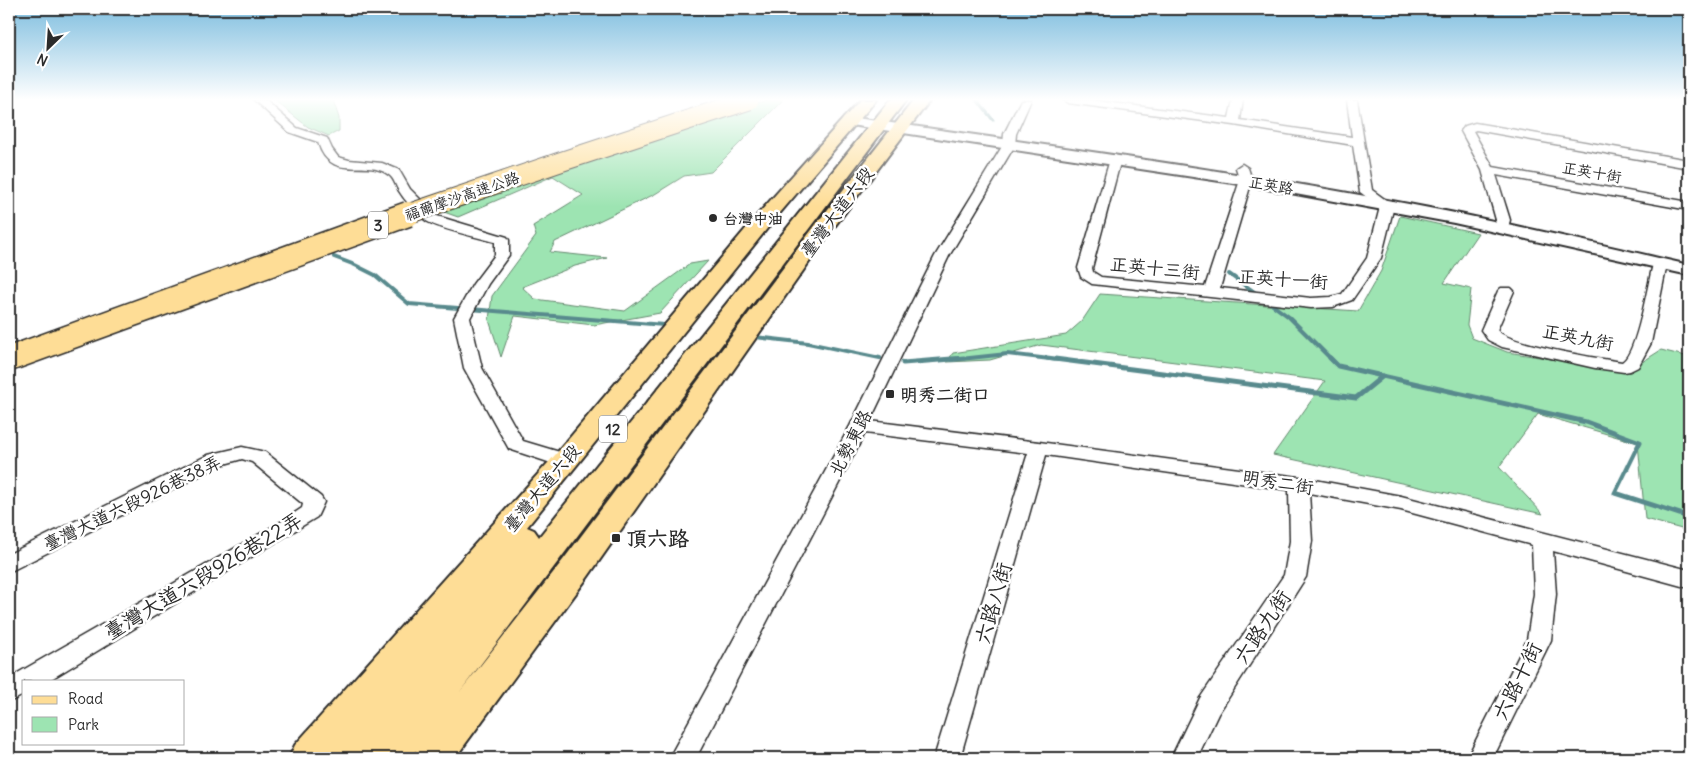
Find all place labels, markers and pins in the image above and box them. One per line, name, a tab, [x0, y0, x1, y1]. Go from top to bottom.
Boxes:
place label: 台灣中油	[723, 209, 783, 228]
marker: 台灣中油	[707, 212, 719, 224]
place label: 明秀二街口	[900, 383, 990, 406]
marker: 明秀二街口	[884, 388, 896, 400]
place label: 頂六路	[626, 525, 689, 552]
marker: 頂六路	[610, 532, 622, 544]

